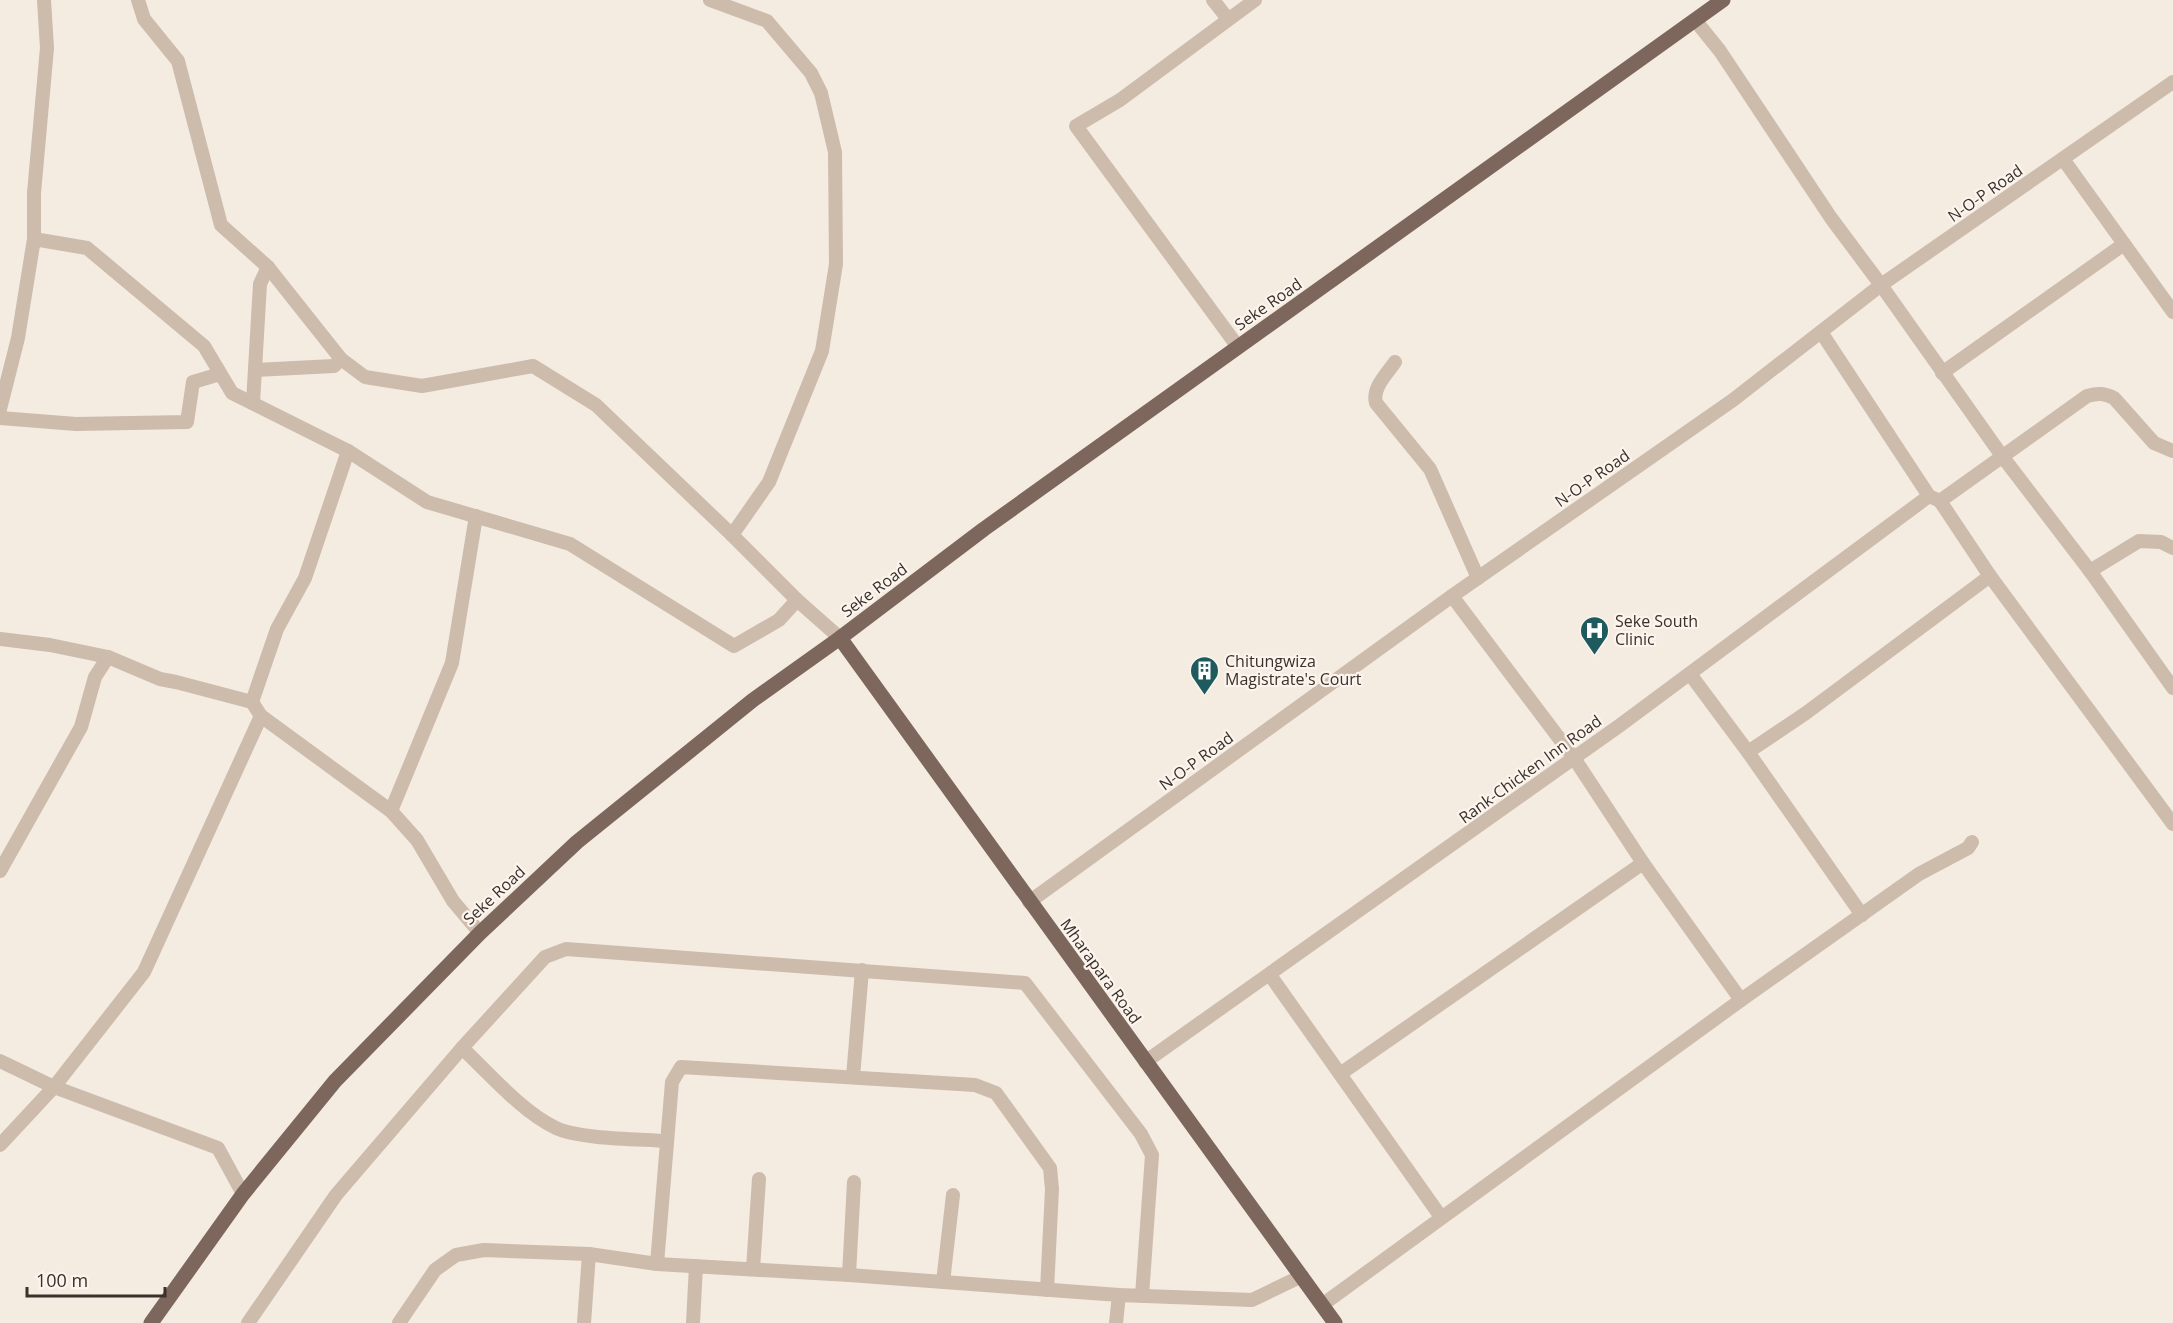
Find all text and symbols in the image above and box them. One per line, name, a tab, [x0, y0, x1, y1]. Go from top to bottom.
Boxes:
street label: N-O-P Road	[1943, 159, 2027, 227]
street label: Seke Road	[1230, 273, 1306, 335]
street label: N-O-P Road	[1550, 444, 1634, 512]
street label: Seke Road	[836, 558, 912, 622]
place label: Seke South Clinic	[1615, 610, 1698, 650]
hospital icon: Seke South Clinic	[1578, 614, 1610, 656]
place label: Chitungwiza Magistrate's Court	[1225, 650, 1362, 690]
building icon: Chitungwiza Magistrate's Court	[1188, 654, 1220, 696]
street label: Rank-Chicken Inn Road	[1454, 710, 1606, 828]
street label: N-O-P Road	[1154, 727, 1238, 795]
street label: Seke Road	[458, 861, 530, 929]
street label: Mharapara Road	[1055, 914, 1147, 1028]
scale bar	[27, 1260, 165, 1298]
text: 100 m	[36, 1268, 88, 1292]

